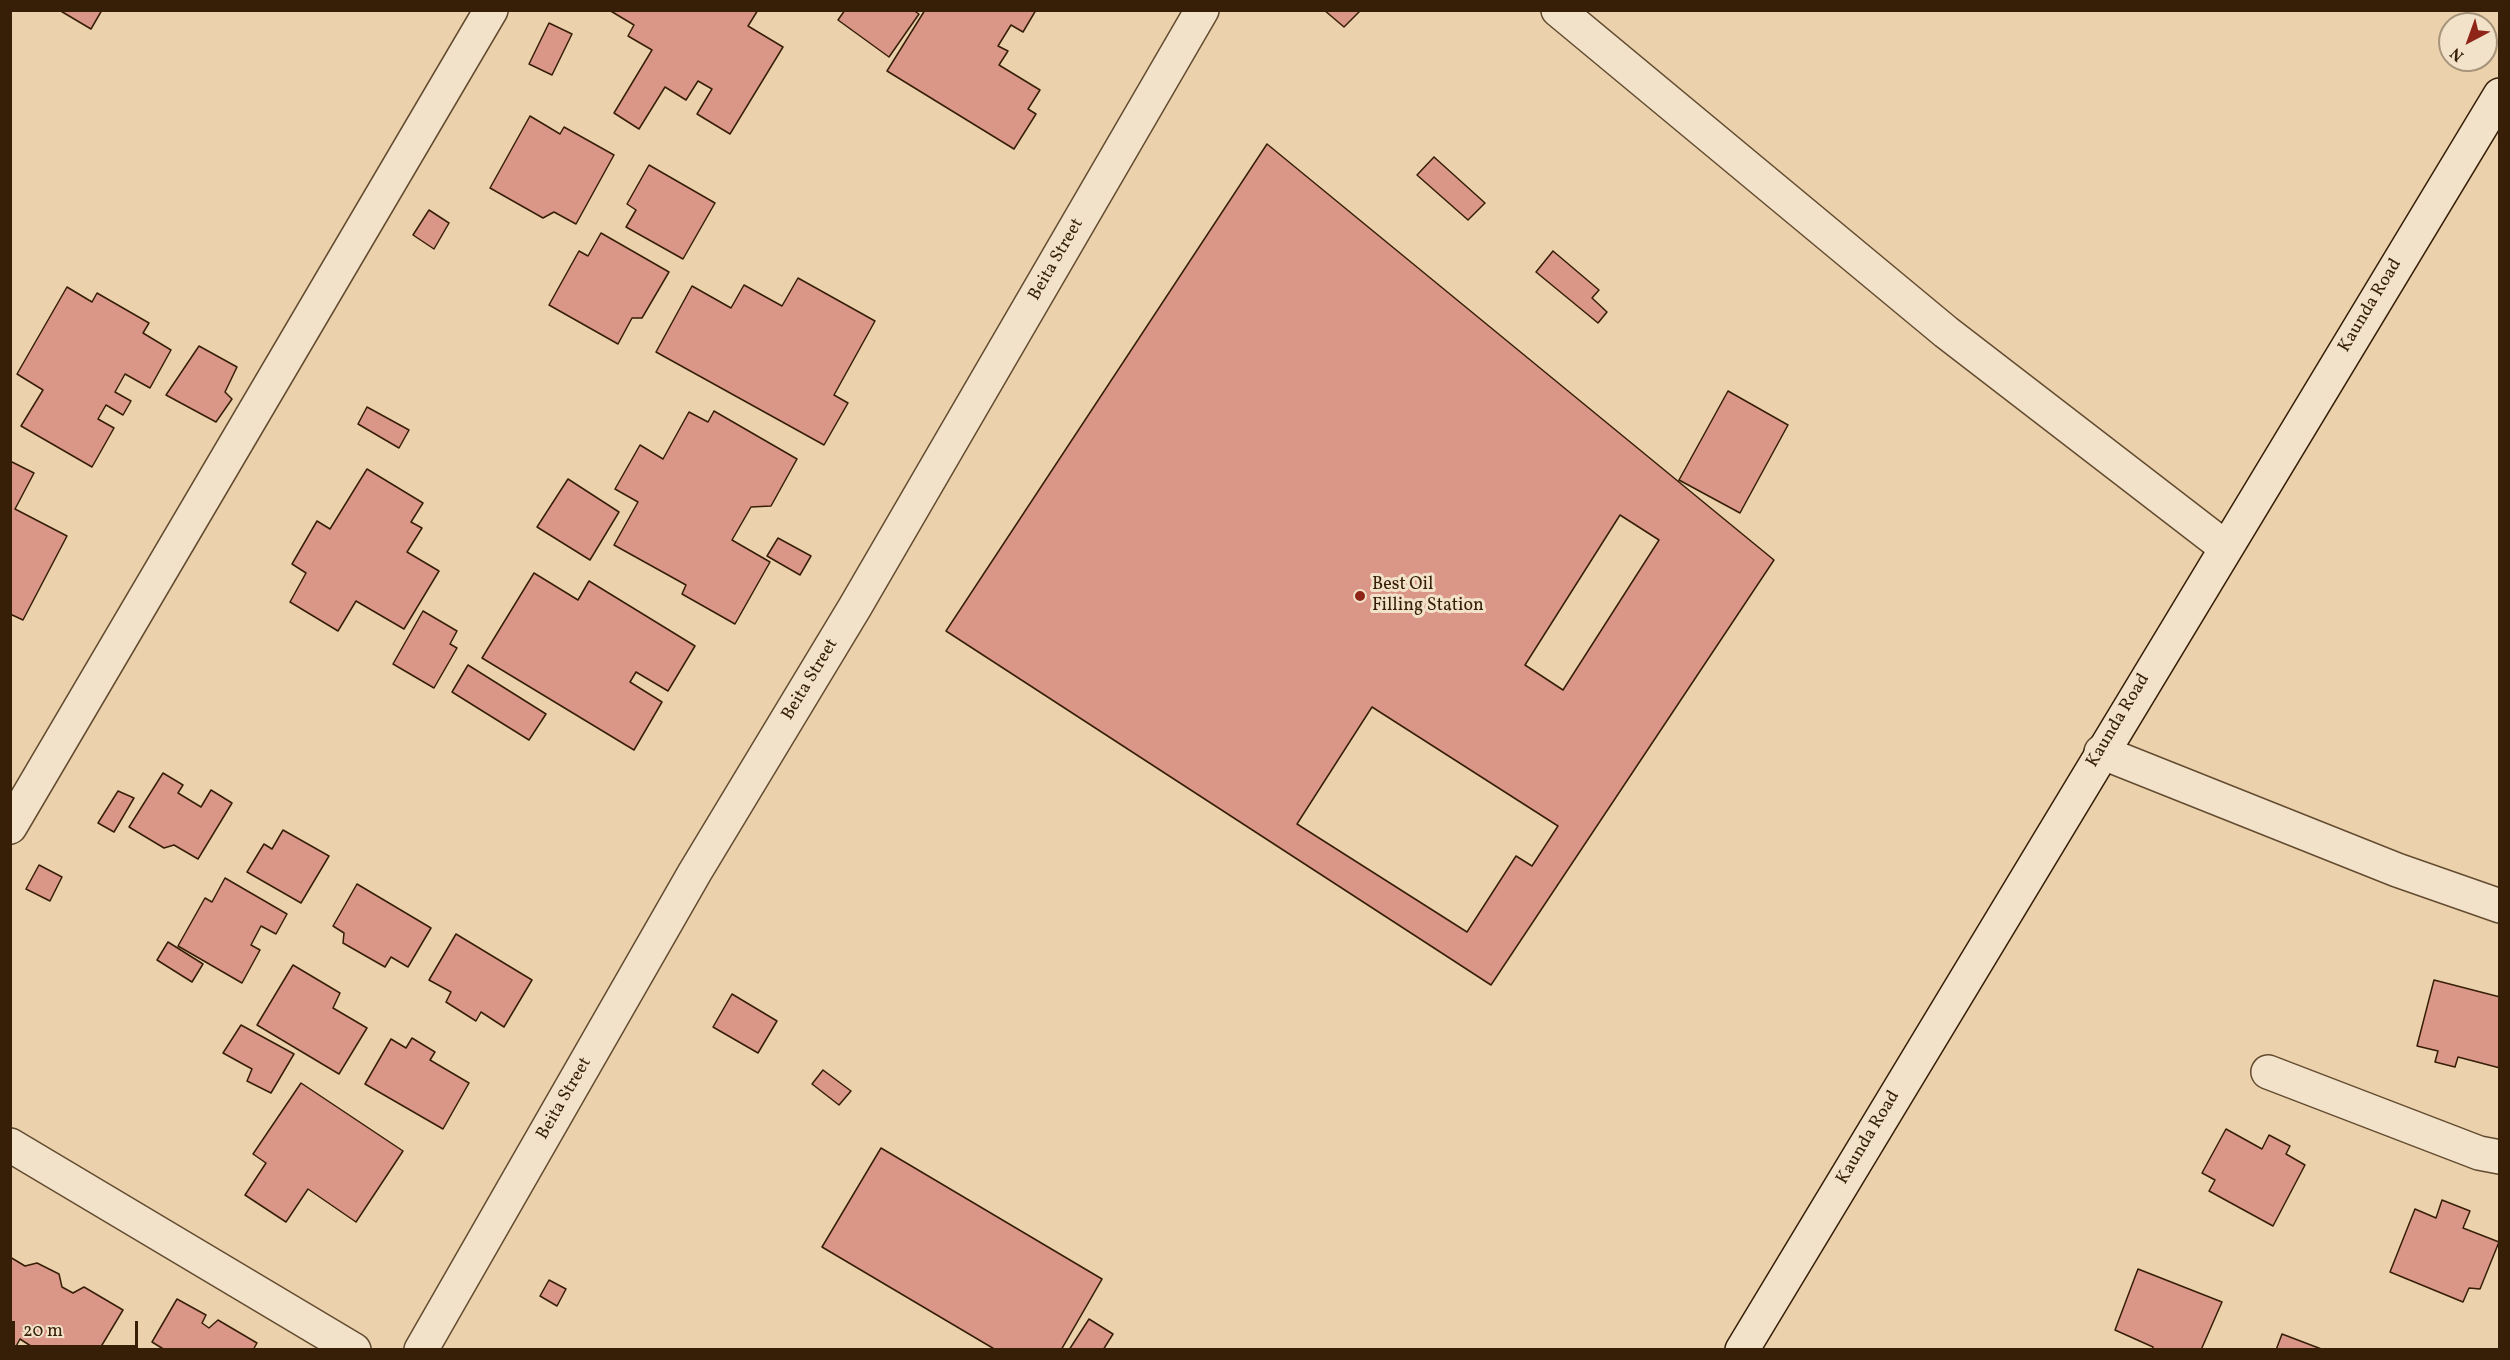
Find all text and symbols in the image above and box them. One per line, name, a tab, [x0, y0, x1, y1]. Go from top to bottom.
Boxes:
north arrow	[2438, 12, 2498, 72]
text: N	[2446, 42, 2469, 66]
street label: Beita Street	[1025, 215, 1089, 305]
street label: Kaunda Road	[2335, 255, 2407, 357]
place label: Best Oil Filling Station	[1372, 575, 1484, 618]
marker: Best Oil Filling Station	[1353, 589, 1367, 603]
street label: Beita Street	[778, 635, 844, 725]
street label: Kaunda Road	[2083, 670, 2155, 772]
street label: Beita Street	[533, 1054, 597, 1144]
street label: Kaunda Road	[1833, 1087, 1905, 1189]
scale bar	[15, 1309, 141, 1347]
text: 20 m	[23, 1319, 63, 1344]

